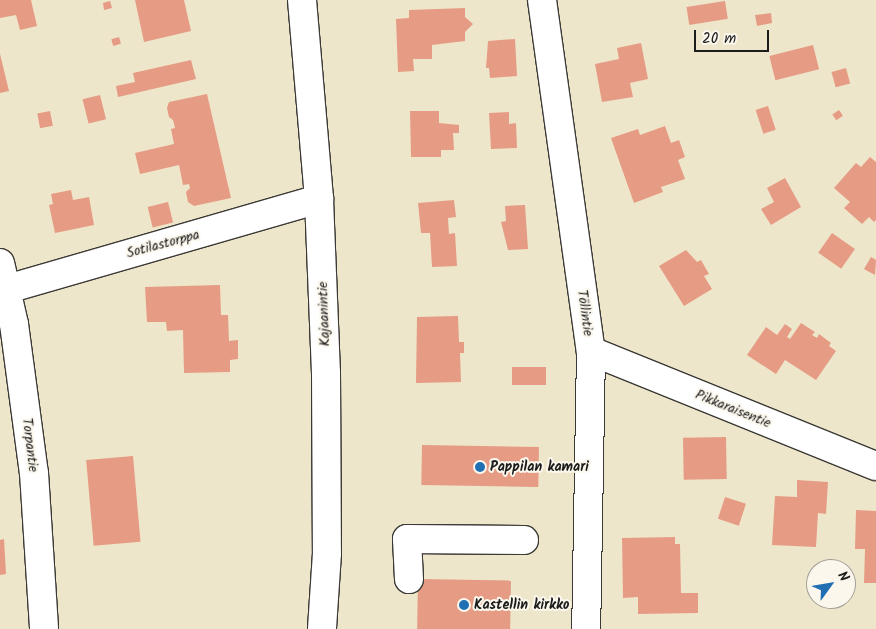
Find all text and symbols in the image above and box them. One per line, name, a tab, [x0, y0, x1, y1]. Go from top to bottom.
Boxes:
scale bar	[696, 20, 771, 52]
text: 20 m	[702, 27, 736, 51]
street label: Sotilastorppa	[125, 226, 201, 262]
street label: Kajaanintie	[314, 281, 334, 347]
street label: Töllintie	[573, 289, 597, 337]
street label: Pikkaraisentie	[693, 386, 773, 432]
street label: Torpantie	[18, 417, 42, 473]
place label: Pappilan kamari	[490, 459, 589, 475]
marker: Pappilan kamari	[474, 461, 486, 473]
north arrow	[806, 559, 856, 609]
text: N	[831, 567, 855, 586]
place label: Kastellin kirkko	[474, 597, 569, 613]
marker: Kastellin kirkko	[458, 599, 470, 611]

